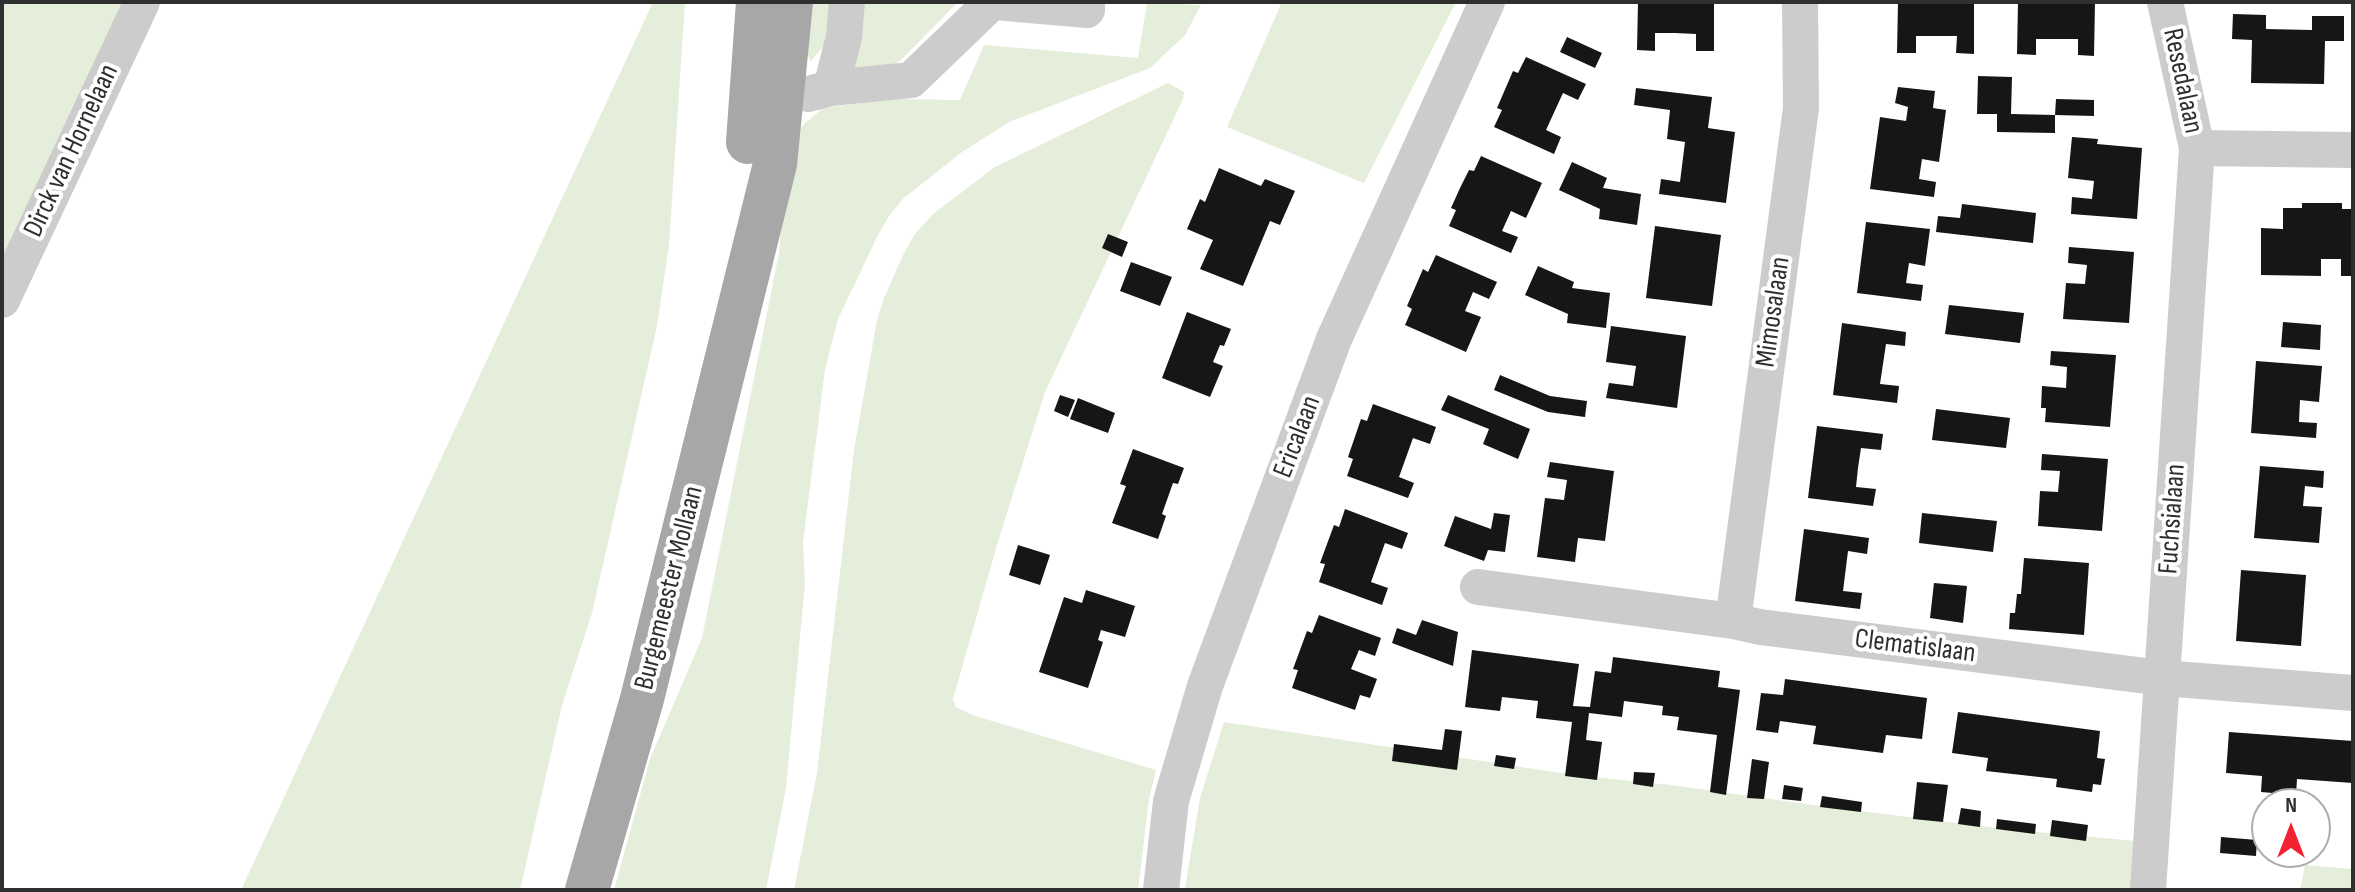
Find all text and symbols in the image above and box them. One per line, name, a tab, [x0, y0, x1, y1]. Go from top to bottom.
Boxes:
street label: Resedalaan	[2155, 25, 2209, 137]
street label: Dirck van Hornelaan	[17, 59, 127, 243]
street label: Mimosalaan	[1750, 255, 1798, 369]
street label: Ericalaan	[1267, 391, 1329, 483]
street label: Fuchsialaan	[2152, 463, 2194, 575]
street label: Burgemeester Mollaan	[628, 483, 712, 693]
street label: Clematislaan	[1853, 623, 1977, 671]
north arrow	[2251, 788, 2331, 868]
text: N	[2285, 792, 2297, 819]

